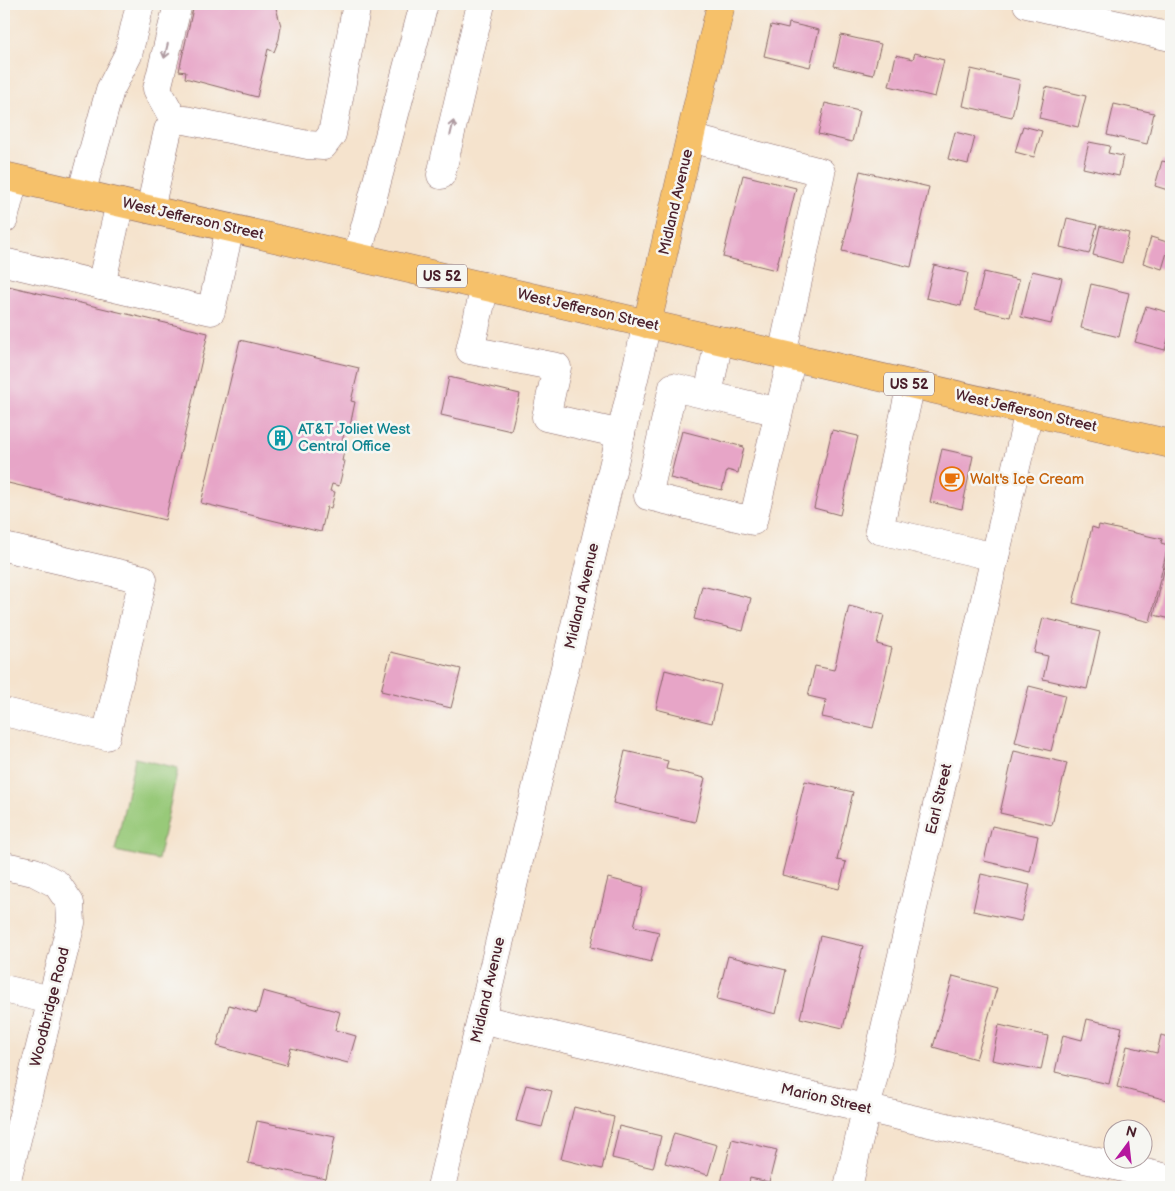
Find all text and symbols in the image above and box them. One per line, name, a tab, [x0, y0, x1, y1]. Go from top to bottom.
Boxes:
one-way arrow	[161, 43, 170, 59]
one-way arrow	[448, 120, 457, 136]
street label: Midland Avenue	[655, 147, 697, 257]
street label: West Jefferson Street	[120, 193, 266, 245]
road number: US 52	[417, 264, 467, 288]
street label: West Jefferson Street	[515, 284, 661, 336]
road number: US 52	[884, 372, 934, 396]
street label: West Jefferson Street	[953, 385, 1099, 437]
place label: AT&T Joliet West Central Office	[298, 420, 411, 456]
building icon: AT&T Joliet West Central Office	[267, 425, 293, 451]
cafe icon: Walt's Ice Cream	[939, 466, 965, 492]
place label: Walt's Ice Cream	[970, 470, 1084, 489]
street label: Midland Avenue	[561, 541, 603, 651]
street label: Earl Street	[922, 761, 956, 836]
street label: Midland Avenue	[467, 935, 509, 1045]
street label: Woodbridge Road	[26, 945, 74, 1069]
street label: Marion Street	[779, 1079, 873, 1119]
north arrow	[1102, 1118, 1152, 1168]
text: N	[1124, 1122, 1139, 1141]

